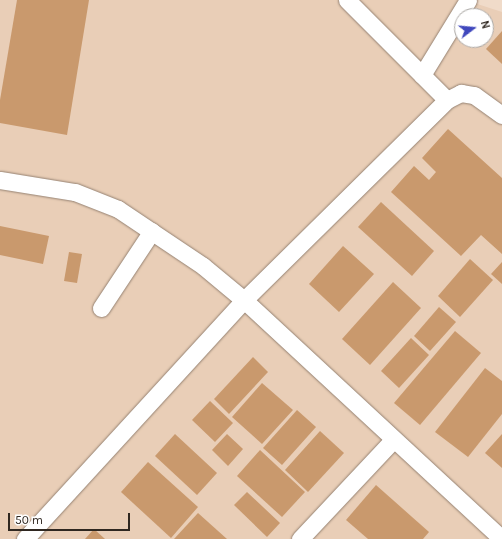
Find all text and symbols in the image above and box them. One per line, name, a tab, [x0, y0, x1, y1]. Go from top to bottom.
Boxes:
north arrow	[454, 8, 494, 48]
text: N	[478, 19, 492, 30]
scale bar	[10, 505, 132, 531]
text: 50 m	[15, 513, 43, 527]

